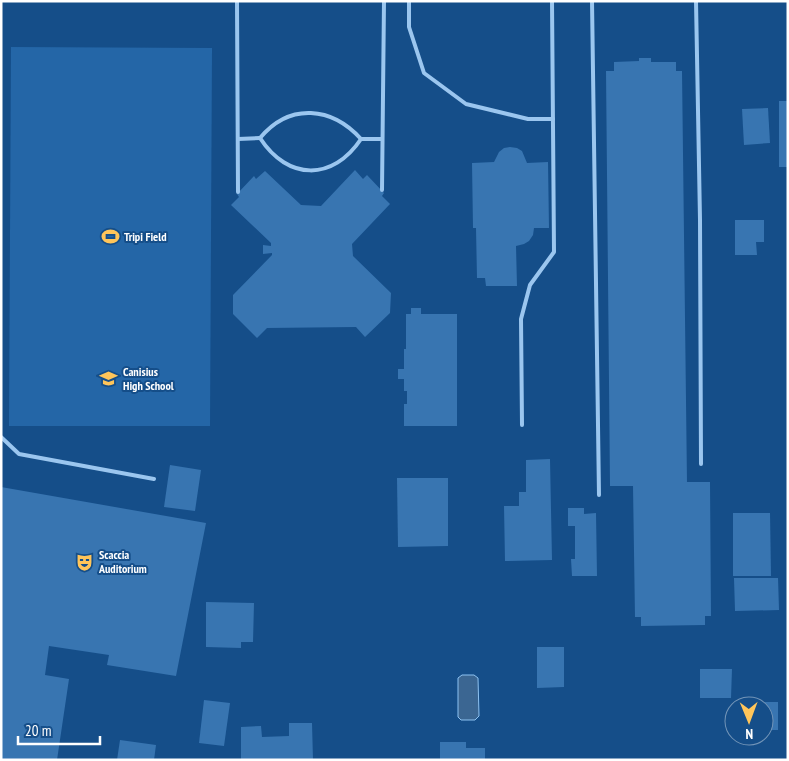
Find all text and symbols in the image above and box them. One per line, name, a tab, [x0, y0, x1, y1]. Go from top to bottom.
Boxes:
sports icon: Tripi Field	[100, 227, 120, 247]
place label: Tripi Field	[124, 229, 167, 244]
place label: Canisius High School	[123, 364, 174, 393]
school or university icon: Canisius High School	[99, 369, 119, 389]
place label: Scaccia Auditorium	[98, 547, 147, 576]
theatre icon: Scaccia Auditorium	[75, 552, 95, 572]
north arrow	[724, 696, 774, 746]
scale bar	[18, 714, 100, 746]
text: 20 m	[25, 721, 51, 740]
text: N	[745, 725, 753, 743]

